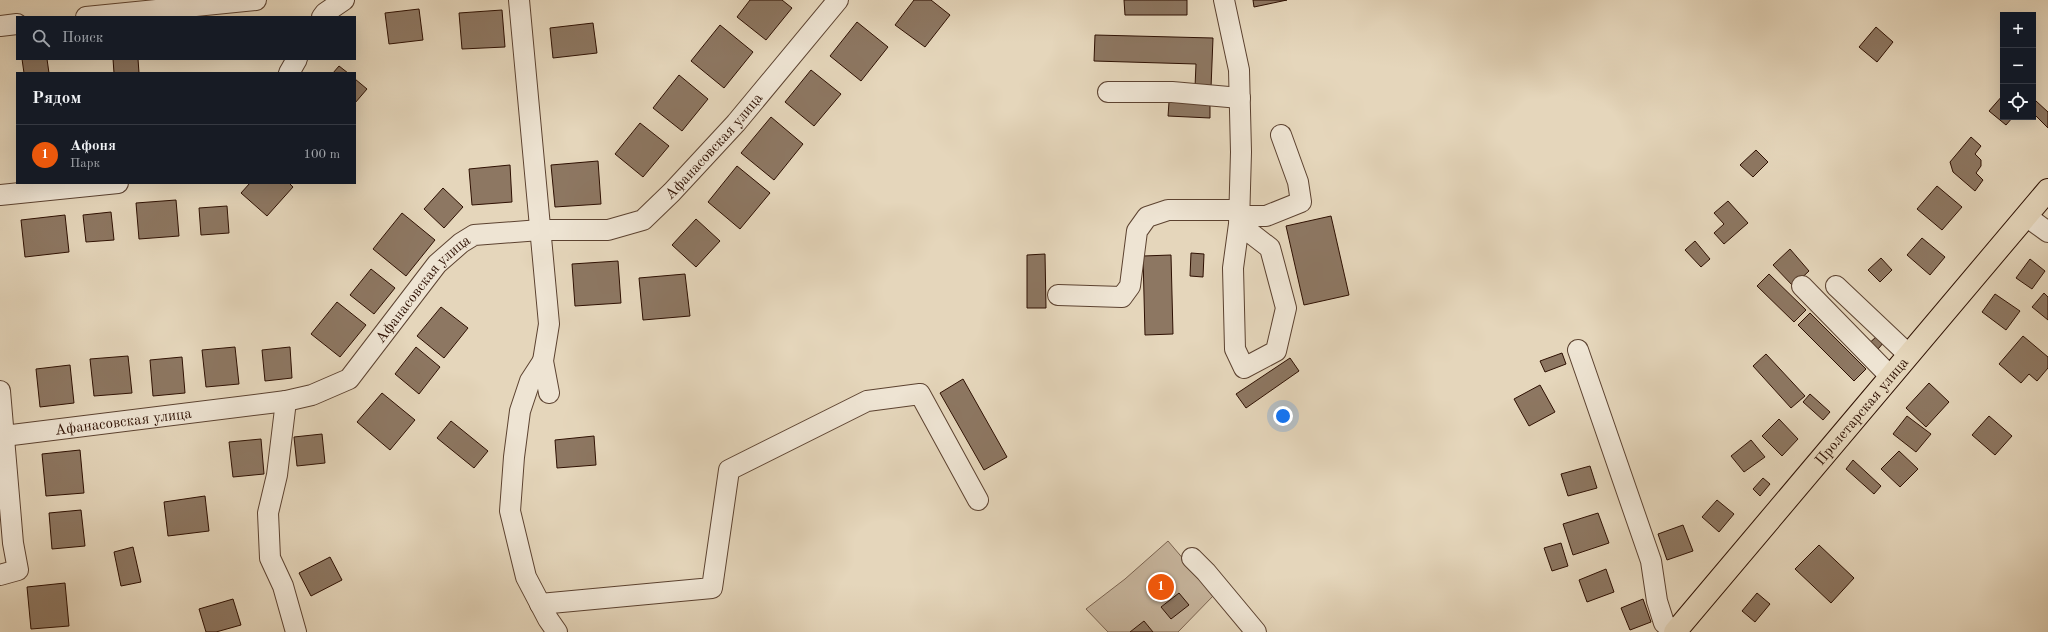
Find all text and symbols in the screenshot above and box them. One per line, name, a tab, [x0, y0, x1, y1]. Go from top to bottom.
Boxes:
map controls	[2000, 12, 2036, 120]
button: +	[2000, 12, 2036, 48]
search box	[16, 16, 356, 60]
icon: search	[30, 27, 52, 49]
text: Поиск	[62, 31, 103, 46]
button: −	[2000, 48, 2036, 84]
button: locate	[2000, 84, 2036, 120]
text: Рядом	[32, 90, 81, 107]
street label: Афанасовская улица	[663, 90, 767, 203]
text: Афоня	[70, 139, 116, 154]
text: 1	[41, 148, 49, 161]
text: 100 m	[303, 148, 340, 161]
text: Парк	[70, 157, 100, 170]
street label: Афанасовская улица	[373, 233, 474, 346]
street label: Пролетарская улица	[1813, 355, 1912, 469]
your location	[1273, 406, 1293, 426]
street label: Афанасовская улица	[54, 407, 193, 439]
pin: 1	[1148, 572, 1174, 602]

